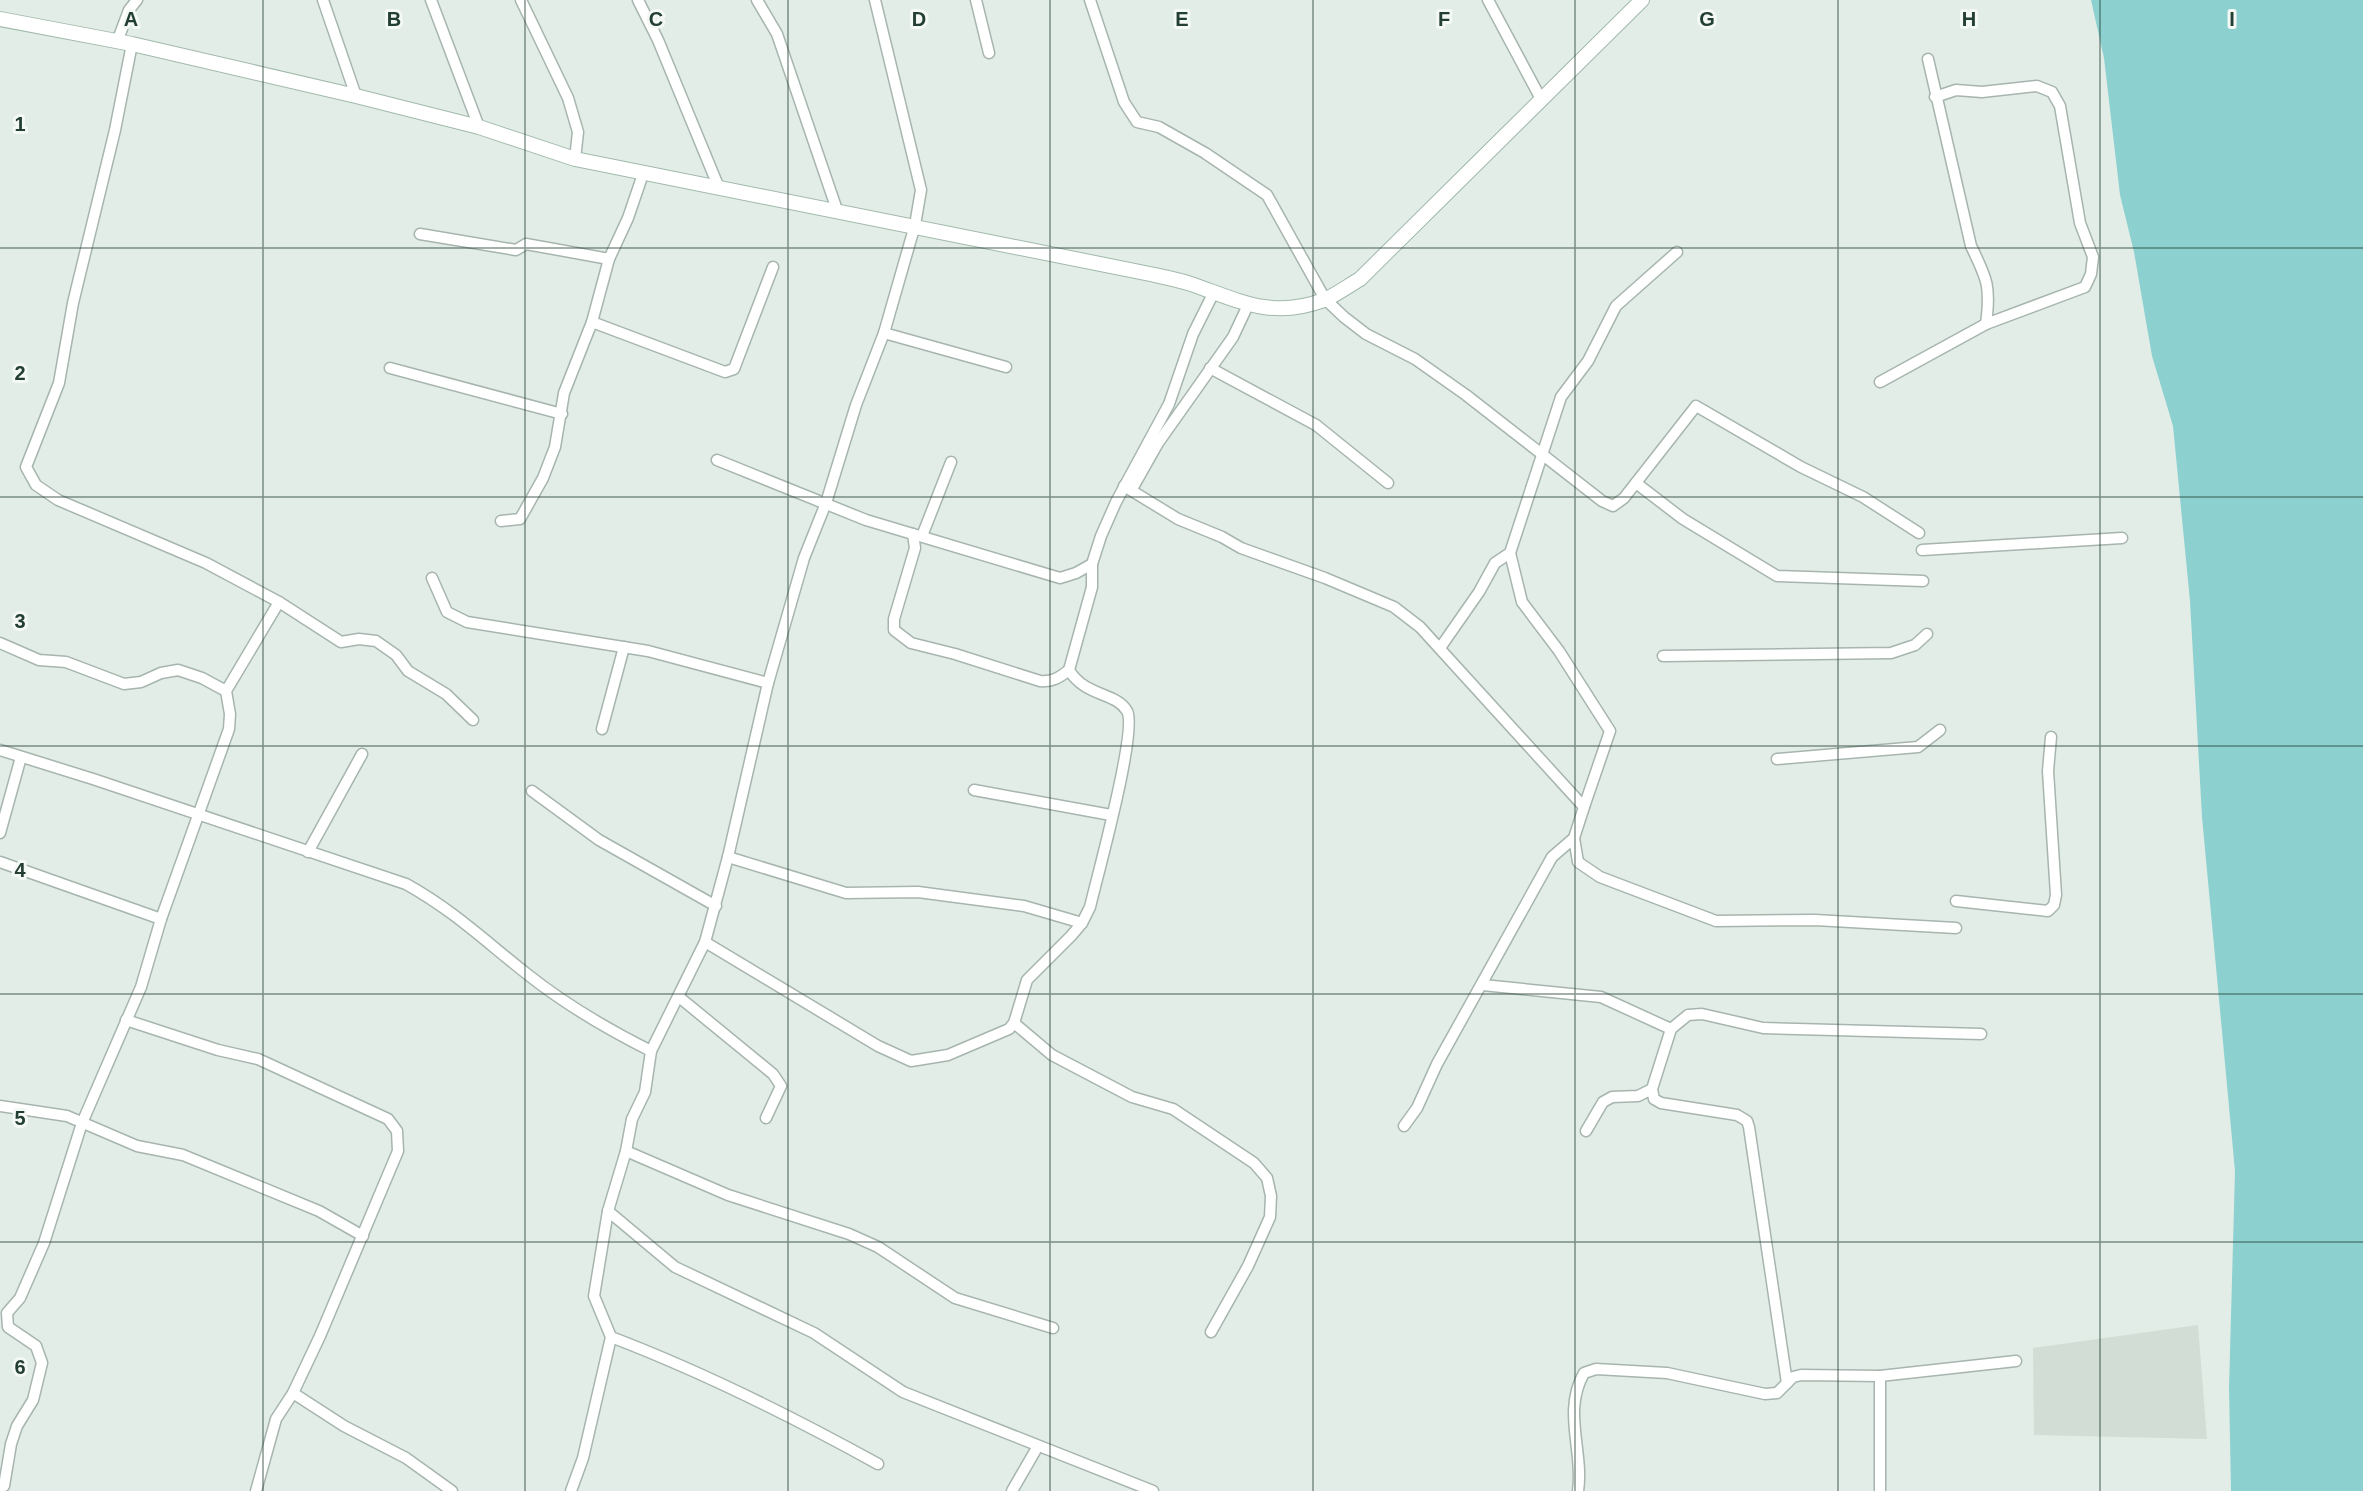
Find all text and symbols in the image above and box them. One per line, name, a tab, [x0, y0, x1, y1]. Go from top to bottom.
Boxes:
text: A	[124, 8, 138, 30]
text: B	[387, 8, 401, 30]
text: C	[649, 8, 663, 30]
text: D	[912, 8, 926, 30]
text: E	[1175, 8, 1189, 30]
text: F	[1438, 8, 1450, 30]
text: G	[1699, 8, 1715, 30]
text: H	[1962, 8, 1976, 30]
text: I	[2229, 8, 2235, 30]
text: 1	[14, 113, 26, 135]
text: 2	[14, 362, 26, 384]
text: 3	[14, 610, 26, 632]
text: 4	[14, 859, 26, 881]
text: 5	[14, 1107, 26, 1129]
text: 6	[14, 1356, 26, 1378]

